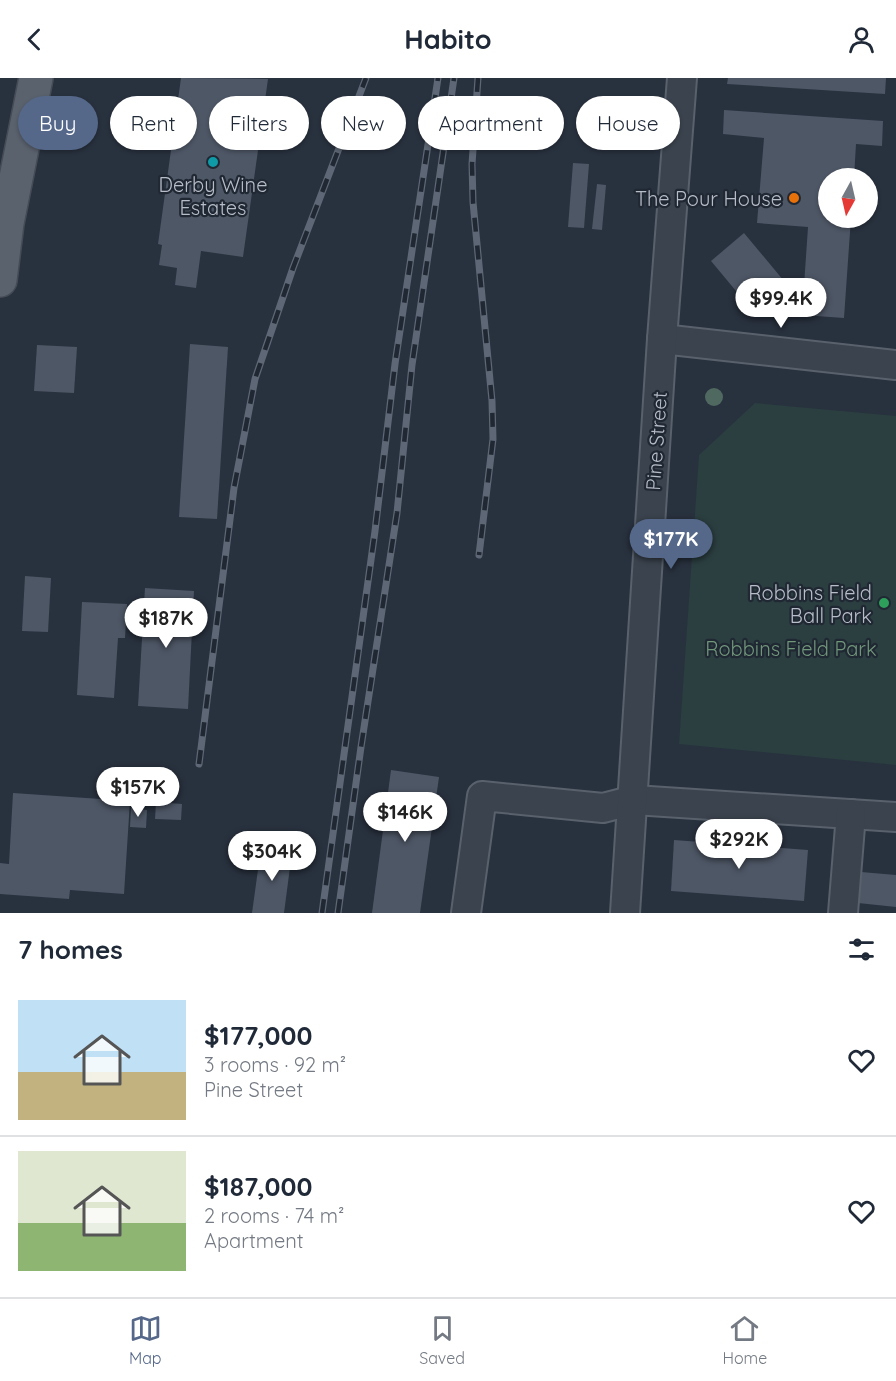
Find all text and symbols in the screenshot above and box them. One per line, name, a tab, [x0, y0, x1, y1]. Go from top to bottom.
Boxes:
text: Habito	[404, 22, 492, 56]
icon: back	[18, 23, 51, 56]
icon: person	[845, 23, 878, 56]
chip: Buy	[18, 96, 98, 150]
chip: Rent	[110, 96, 197, 150]
chip: Filters	[209, 96, 309, 150]
chip: New	[321, 96, 406, 150]
chip: Apartment	[418, 96, 564, 150]
chip: House	[576, 96, 680, 150]
marker: Derby Wine Estates	[206, 155, 220, 169]
north arrow	[818, 168, 878, 228]
map controls	[818, 168, 878, 228]
place label: Derby Wine Estates	[159, 172, 267, 220]
place label: The Pour House	[635, 186, 782, 211]
marker: The Pour House	[787, 191, 801, 205]
pin: $99.4K	[732, 278, 830, 329]
text: $99.4K	[749, 285, 813, 310]
street label: Pine Street	[640, 390, 672, 491]
pin: $177K	[629, 519, 713, 570]
text: $177K	[644, 526, 698, 551]
place label: Robbins Field Ball Park	[748, 580, 872, 628]
marker: Robbins Field Ball Park	[877, 596, 891, 610]
pin: $187K	[124, 598, 208, 649]
text: $187K	[139, 605, 193, 630]
park label: Robbins Field Park	[705, 636, 877, 661]
pin: $157K	[96, 767, 180, 818]
text: $157K	[110, 774, 166, 799]
pin: $146K	[363, 792, 447, 843]
text: $146K	[377, 799, 433, 824]
pin: $292K	[697, 819, 781, 870]
text: $292K	[709, 826, 769, 851]
pin: $304K	[230, 831, 314, 882]
text: $304K	[242, 838, 302, 863]
text: 7 homes	[18, 933, 123, 966]
icon: filters	[845, 933, 878, 966]
text: $177,000	[204, 1019, 312, 1052]
icon: home	[66, 1024, 138, 1096]
icon: heart	[845, 1044, 878, 1077]
text: 3 rooms · 92 m²	[204, 1052, 346, 1077]
text: Pine Street	[204, 1077, 303, 1102]
text: $187,000	[204, 1170, 312, 1203]
icon: home	[66, 1175, 138, 1247]
icon: heart	[845, 1195, 878, 1228]
text: 2 rooms · 74 m²	[204, 1203, 344, 1228]
text: Apartment	[204, 1228, 304, 1253]
tab: Map	[129, 1312, 162, 1368]
tab: Saved	[419, 1312, 465, 1368]
tab: Home	[722, 1312, 767, 1368]

